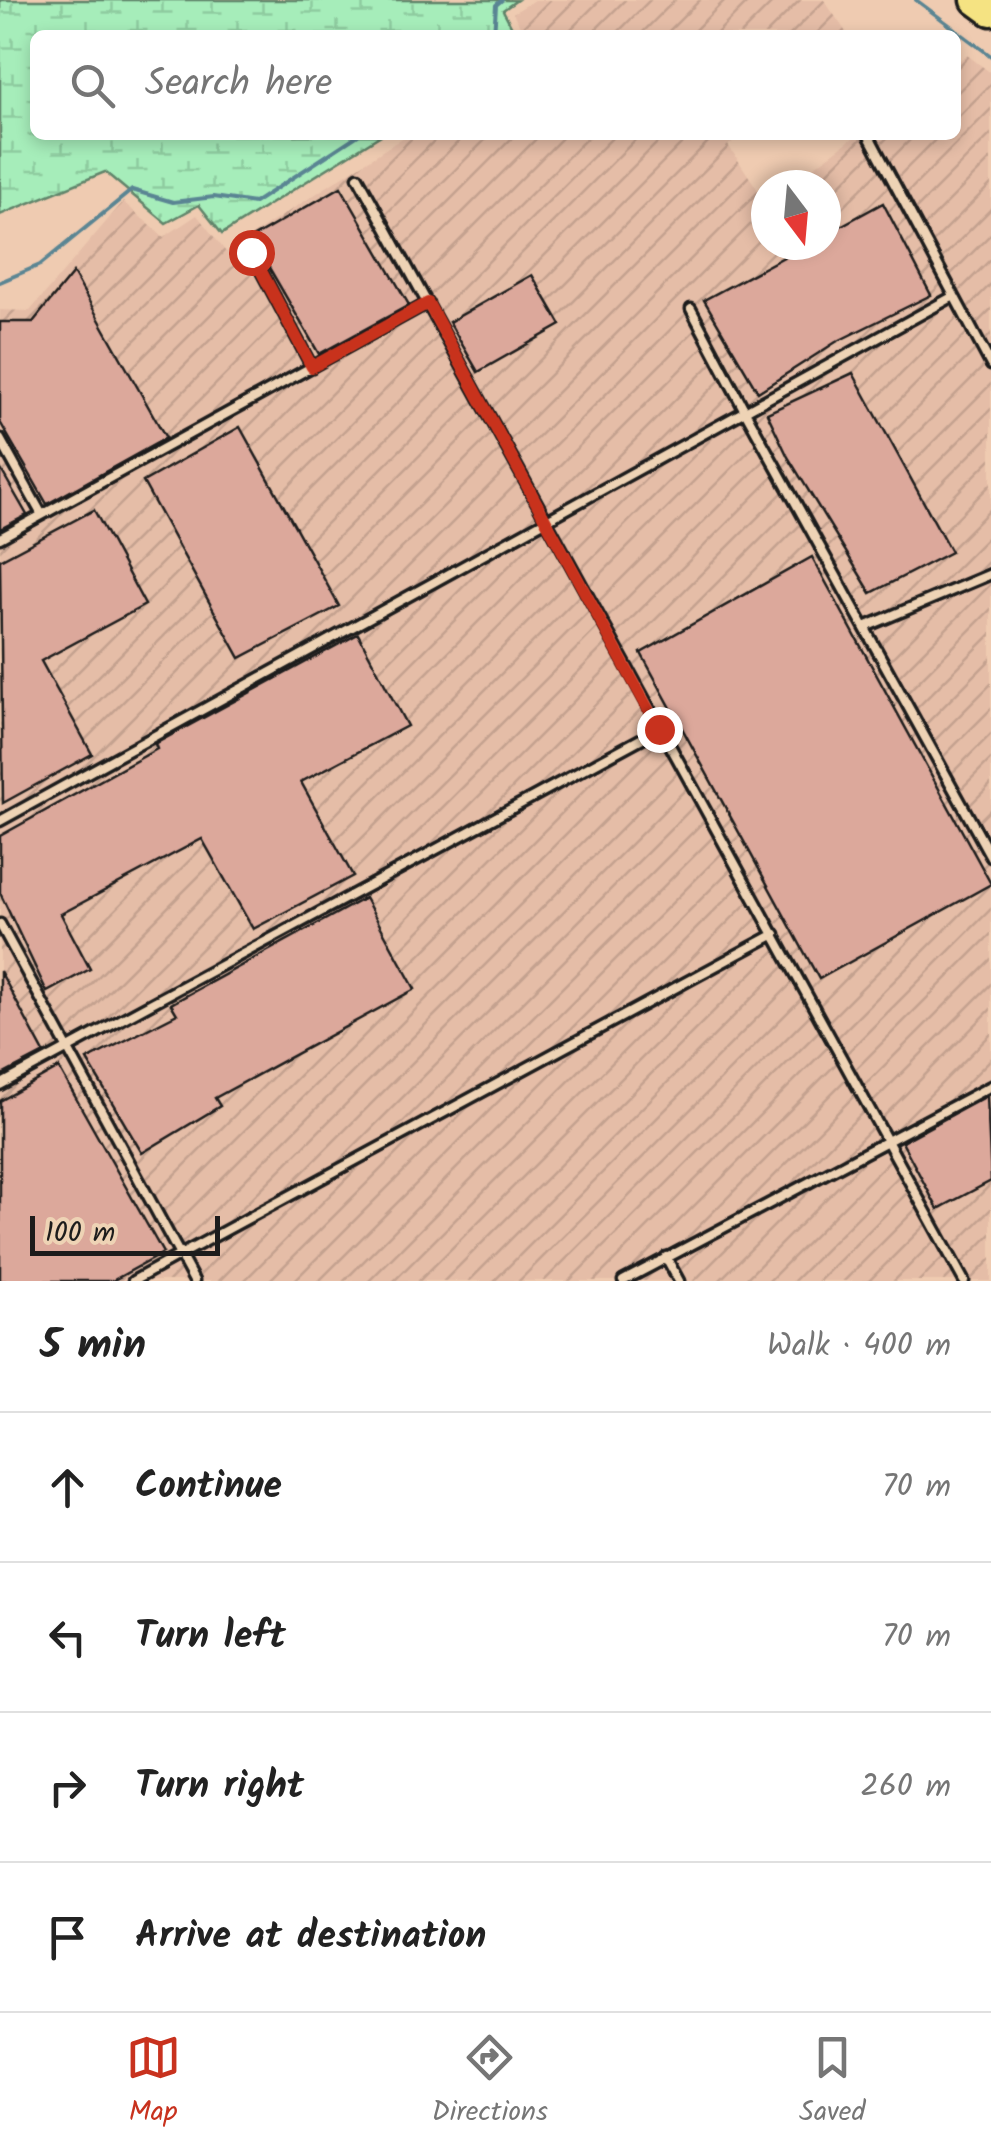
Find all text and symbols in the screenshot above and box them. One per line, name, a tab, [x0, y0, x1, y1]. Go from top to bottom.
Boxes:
search box	[30, 30, 961, 140]
text: Search here	[145, 55, 332, 115]
icon: search	[65, 58, 120, 113]
north arrow	[751, 170, 841, 260]
route start	[229, 230, 275, 276]
route end	[637, 707, 683, 753]
scale bar	[30, 1211, 220, 1256]
text: 100 m	[45, 1211, 115, 1256]
text: 5 min	[40, 1313, 146, 1380]
text: Walk · 400 m	[767, 1321, 951, 1372]
text: Continue	[135, 1457, 282, 1517]
icon: ahead	[40, 1460, 95, 1515]
text: 70 m	[882, 1462, 951, 1513]
text: Turn left	[135, 1607, 286, 1667]
icon: left	[40, 1610, 95, 1665]
text: 70 m	[882, 1612, 951, 1663]
text: Turn right	[135, 1757, 304, 1817]
icon: right	[40, 1760, 95, 1815]
text: 260 m	[860, 1762, 951, 1813]
text: Arrive at destination	[135, 1907, 486, 1967]
icon: arrive	[40, 1910, 95, 1965]
tab: Map	[126, 2030, 181, 2135]
tab: Directions	[432, 2030, 548, 2135]
tab: Saved	[799, 2030, 865, 2135]

